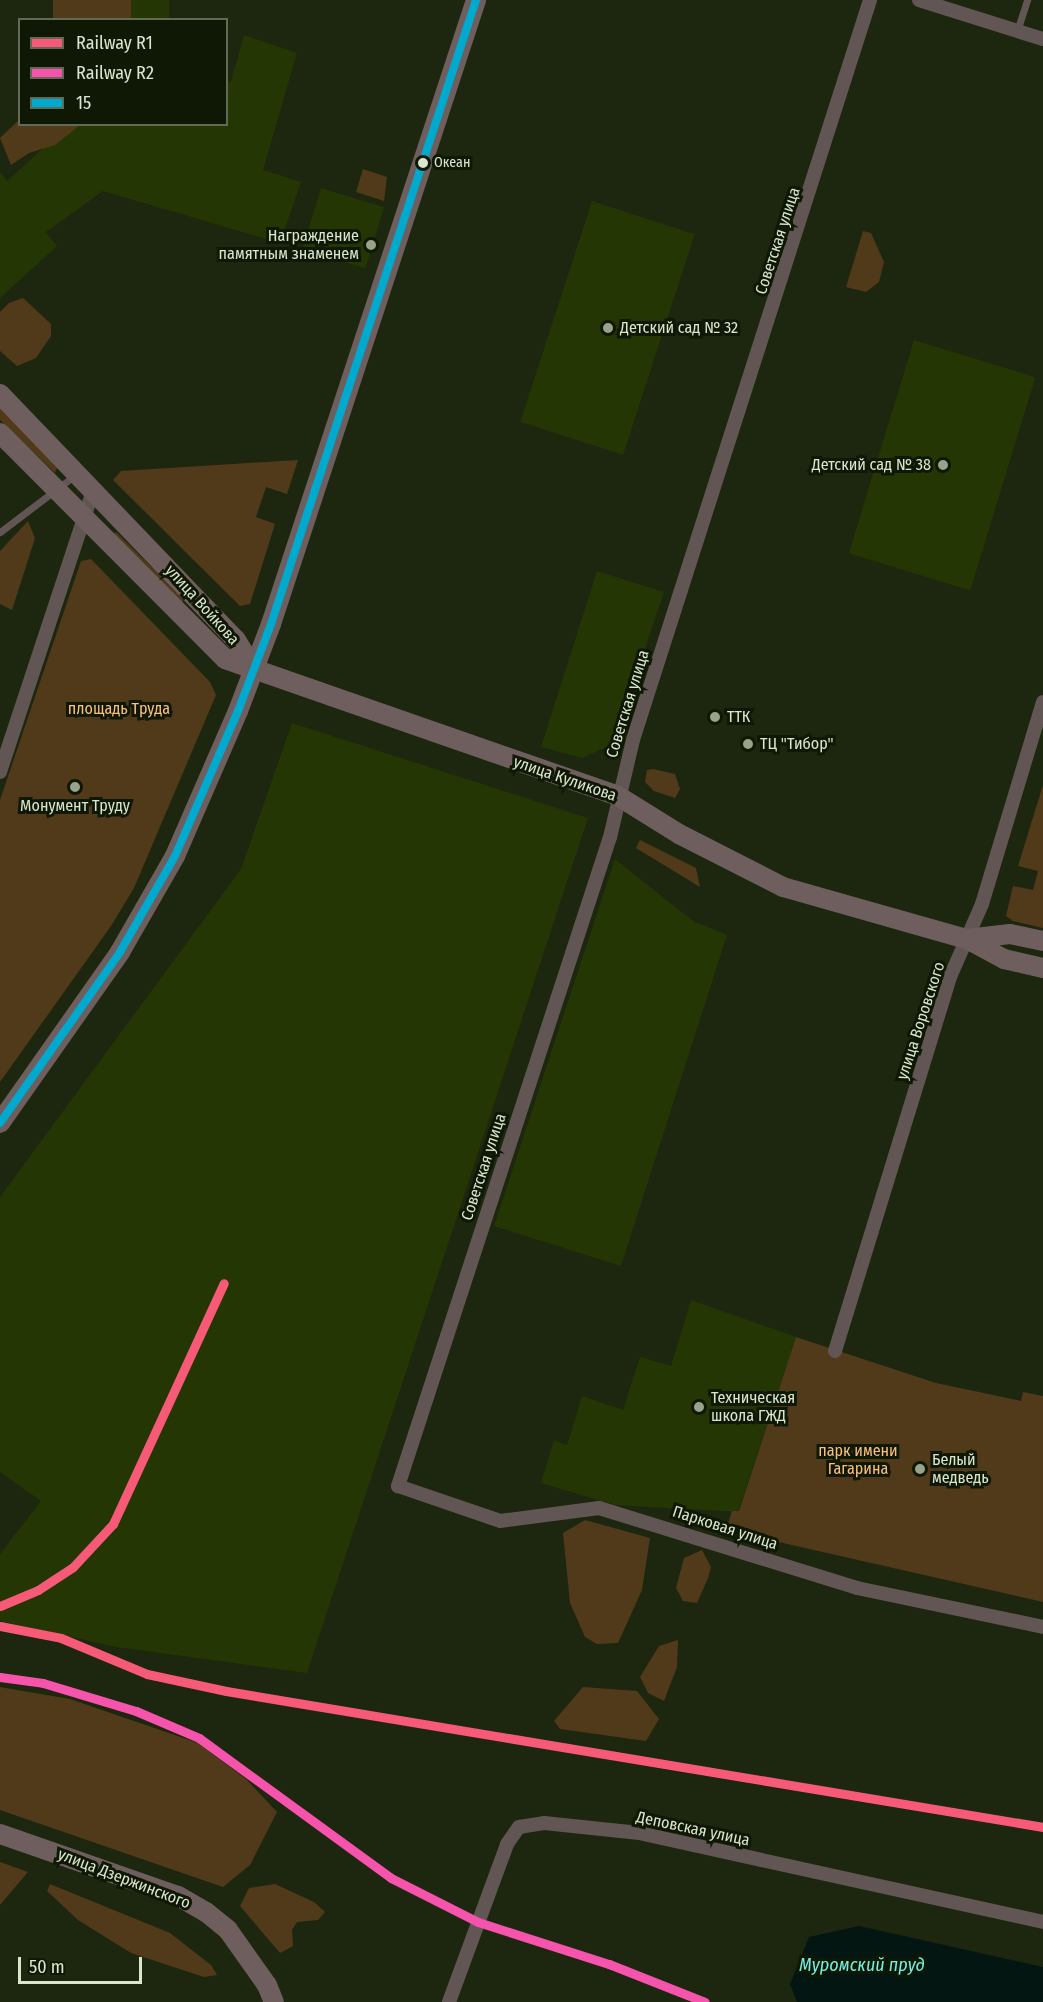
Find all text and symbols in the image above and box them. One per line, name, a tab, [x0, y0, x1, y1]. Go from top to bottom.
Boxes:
legend	[18, 18, 228, 126]
text: Railway R1	[76, 32, 153, 54]
text: Railway R2	[76, 62, 154, 84]
text: 15	[76, 92, 91, 114]
place label: Океан	[434, 155, 470, 171]
marker: Океан	[417, 157, 429, 169]
street label: Советская улица	[752, 185, 804, 297]
place label: Награждение памятным знаменем	[219, 226, 359, 264]
marker: Награждение памятным знаменем	[364, 238, 378, 252]
place label: Детский сад № 32	[620, 318, 738, 338]
marker: Детский сад № 32	[601, 321, 615, 335]
place label: Детский сад № 38	[812, 455, 931, 475]
marker: Детский сад № 38	[936, 458, 950, 472]
street label: улица Войкова	[161, 561, 243, 649]
street label: Советская улица	[603, 648, 653, 760]
park label: площадь Труда	[68, 699, 170, 719]
place label: ТТК	[727, 707, 750, 727]
marker: ТТК	[708, 710, 722, 724]
place label: ТЦ "Тибор"	[760, 734, 834, 754]
marker: ТЦ "Тибор"	[741, 737, 755, 751]
street label: улица Куликова	[511, 752, 619, 806]
marker: Монумент Труду	[68, 780, 82, 794]
place label: Монумент Труду	[20, 796, 130, 816]
street label: улица Воровского	[893, 960, 949, 1082]
street label: Советская улица	[458, 1111, 510, 1223]
place label: Техническая школа ГЖД	[711, 1388, 795, 1426]
marker: Техническая школа ГЖД	[692, 1400, 706, 1414]
park label: парк имени Гагарина	[818, 1441, 898, 1479]
place label: Белый медведь	[932, 1450, 989, 1488]
marker: Белый медведь	[913, 1462, 927, 1476]
street label: Парковая улица	[670, 1502, 780, 1554]
street label: Деповская улица	[635, 1808, 751, 1850]
street label: улица Дзержинского	[55, 1845, 193, 1913]
scale bar	[21, 1945, 146, 1983]
water label: Муромский пруд	[799, 1954, 925, 1976]
text: 50 m	[29, 1956, 65, 1978]

